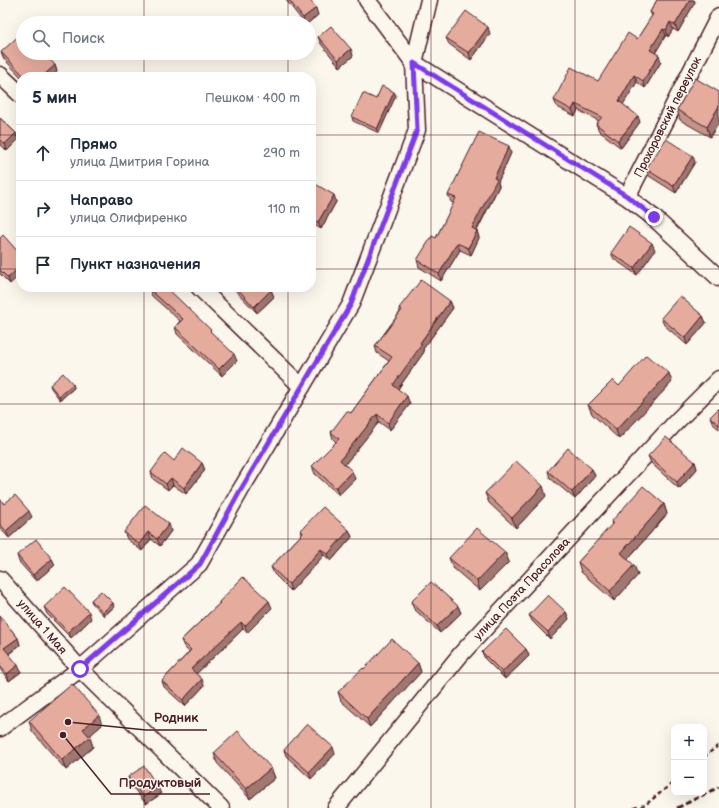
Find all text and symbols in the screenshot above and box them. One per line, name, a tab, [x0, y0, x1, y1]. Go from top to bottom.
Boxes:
search box	[16, 16, 316, 60]
icon: search	[30, 27, 52, 49]
text: Поиск	[62, 29, 105, 48]
street label: Прохоровский переулок	[631, 53, 705, 180]
text: 5 мин	[32, 88, 77, 108]
text: Пешком · 400 m	[205, 90, 300, 106]
text: Прямо	[70, 135, 117, 154]
icon: ahead	[32, 142, 54, 164]
text: 290 m	[263, 145, 300, 161]
text: улица Дмитрия Горина	[70, 154, 209, 170]
text: Направо	[70, 191, 133, 210]
icon: right	[32, 198, 54, 220]
text: 110 m	[268, 201, 300, 217]
route end	[645, 208, 663, 226]
text: улица Олифиренко	[70, 210, 187, 226]
icon: arrive	[32, 254, 54, 276]
text: Пункт назначения	[70, 255, 201, 274]
street label: улица Поэта Прасолова	[471, 535, 573, 643]
street label: улица 1 Мая	[14, 596, 70, 658]
route start	[71, 660, 89, 678]
callout: Родник	[146, 705, 207, 730]
text: Родник	[154, 710, 199, 726]
map controls	[671, 724, 707, 796]
button: +	[671, 724, 707, 760]
button: −	[671, 760, 707, 796]
callout: Продуктовый	[111, 769, 210, 794]
text: Продуктовый	[119, 775, 201, 791]

